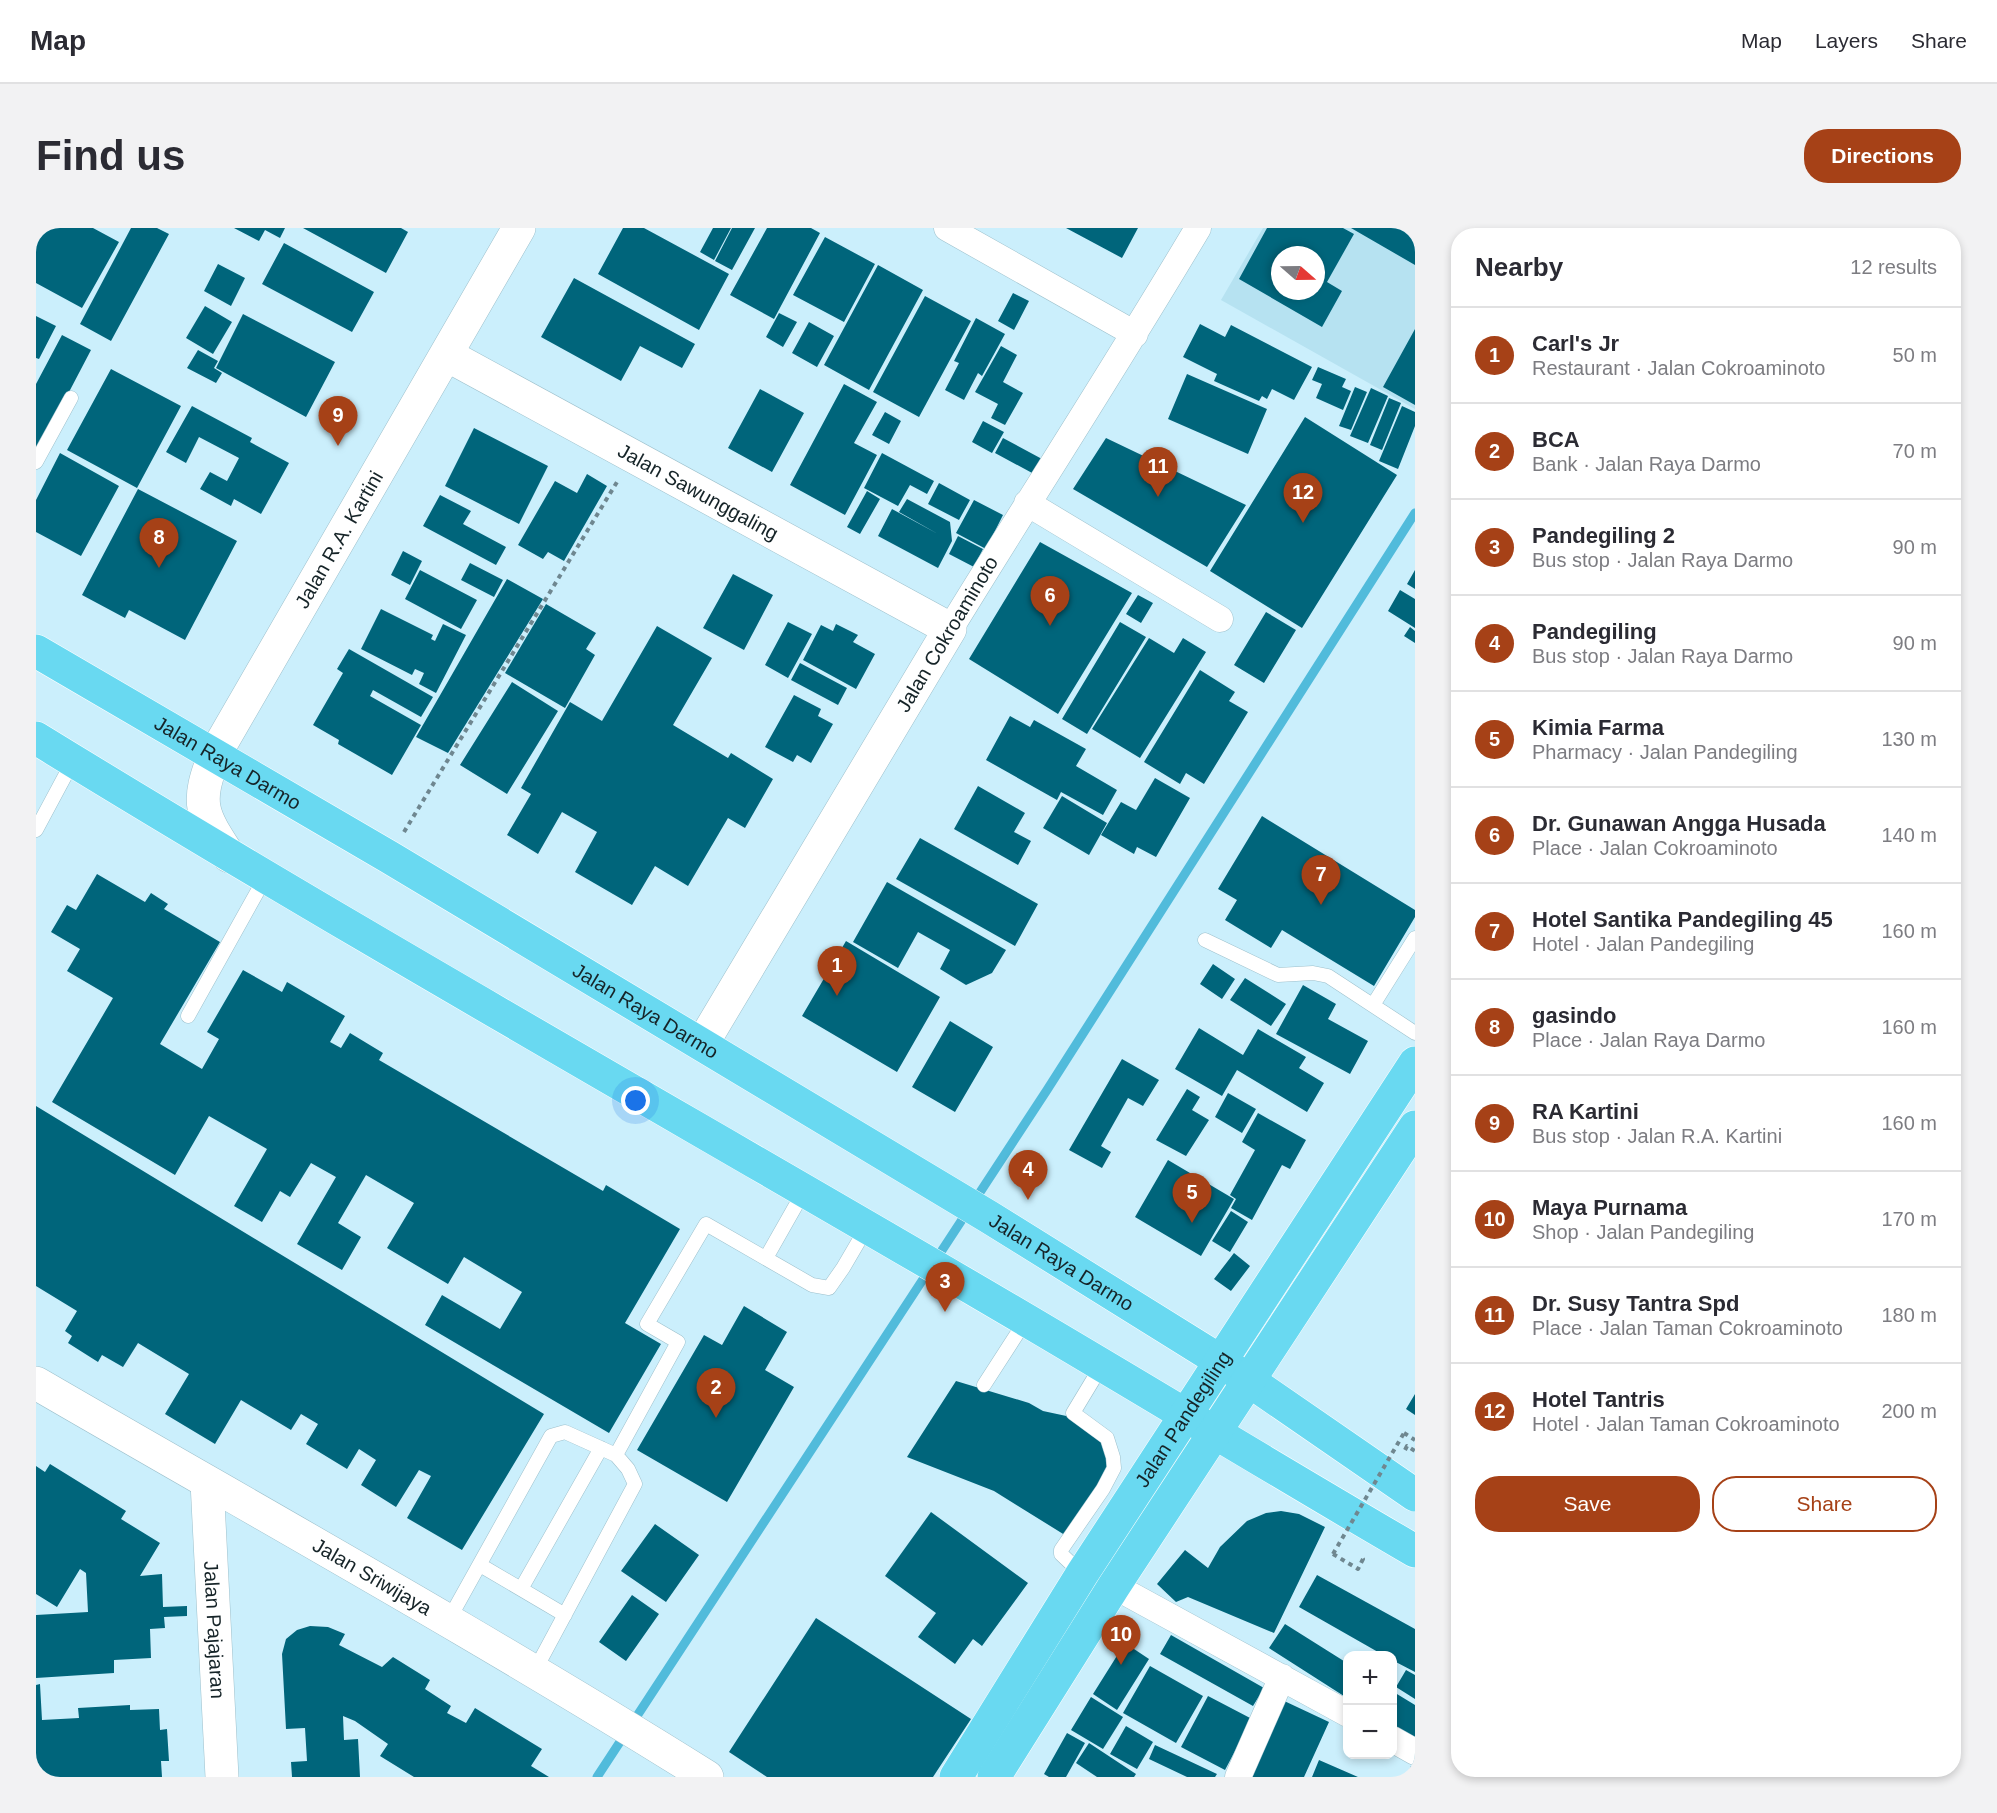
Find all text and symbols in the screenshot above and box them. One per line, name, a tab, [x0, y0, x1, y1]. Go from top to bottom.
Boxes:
text: Map	[30, 25, 86, 56]
text: Map	[1741, 29, 1782, 52]
text: Layers	[1815, 29, 1878, 52]
text: Share	[1911, 29, 1967, 52]
button: Directions	[1804, 129, 1961, 183]
text: Find us	[36, 132, 185, 179]
north arrow	[1271, 246, 1325, 300]
text: Nearby	[1475, 252, 1563, 282]
text: 12 results	[1850, 256, 1937, 278]
text: Carl's Jr	[1532, 331, 1619, 356]
text: 1	[1489, 344, 1500, 366]
text: 50 m	[1893, 344, 1937, 366]
text: Restaurant · Jalan Cokroaminoto	[1532, 357, 1825, 379]
pin: 9	[318, 396, 358, 446]
text: BCA	[1532, 427, 1580, 452]
street label: Jalan Sawunggaling	[614, 439, 782, 544]
text: 2	[1489, 440, 1500, 462]
text: 70 m	[1893, 440, 1937, 462]
pin: 11	[1138, 448, 1178, 497]
text: Bank · Jalan Raya Darmo	[1532, 453, 1761, 475]
street label: Jalan R.A. Kartini	[291, 467, 387, 612]
pin: 12	[1284, 474, 1322, 523]
pin: 8	[140, 518, 178, 568]
text: Pandegiling 2	[1532, 523, 1675, 548]
text: 3	[1489, 536, 1500, 558]
text: 90 m	[1893, 536, 1937, 558]
text: Bus stop · Jalan Raya Darmo	[1532, 549, 1793, 571]
street label: Jalan Cokroaminoto	[892, 552, 1002, 716]
pin: 6	[1030, 576, 1070, 626]
text: Pandegiling	[1532, 619, 1657, 644]
text: 4	[1489, 632, 1500, 654]
text: 90 m	[1893, 632, 1937, 654]
text: Bus stop · Jalan Raya Darmo	[1532, 645, 1793, 667]
street label: Jalan Raya Darmo	[151, 712, 305, 814]
text: Kimia Farma	[1532, 715, 1664, 740]
text: 5	[1489, 728, 1500, 750]
text: 130 m	[1881, 728, 1937, 750]
text: Pharmacy · Jalan Pandegiling	[1532, 741, 1798, 763]
text: Dr. Gunawan Angga Husada	[1532, 811, 1826, 836]
text: 6	[1489, 824, 1500, 846]
text: 140 m	[1881, 824, 1937, 846]
text: Place · Jalan Cokroaminoto	[1532, 837, 1778, 859]
pin: 7	[1302, 856, 1340, 905]
text: Hotel Santika Pandegiling 45	[1532, 907, 1833, 932]
text: 7	[1489, 920, 1500, 942]
text: 160 m	[1881, 920, 1937, 942]
text: Hotel · Jalan Pandegiling	[1532, 933, 1754, 955]
pin: 1	[818, 946, 856, 996]
street label: Jalan Raya Darmo	[569, 959, 722, 1063]
text: gasindo	[1532, 1003, 1616, 1028]
text: 8	[1489, 1016, 1500, 1038]
text: 160 m	[1881, 1016, 1937, 1038]
text: Place · Jalan Raya Darmo	[1532, 1029, 1765, 1051]
your location	[621, 1086, 650, 1115]
text: RA Kartini	[1532, 1099, 1639, 1124]
text: 9	[1489, 1112, 1500, 1134]
text: 160 m	[1881, 1112, 1937, 1134]
text: Bus stop · Jalan R.A. Kartini	[1532, 1125, 1782, 1147]
pin: 4	[1008, 1150, 1048, 1200]
pin: 5	[1172, 1174, 1212, 1223]
text: Maya Purnama	[1532, 1195, 1687, 1220]
text: 10	[1483, 1208, 1506, 1230]
text: 170 m	[1881, 1208, 1937, 1230]
street label: Jalan Raya Darmo	[985, 1209, 1138, 1315]
text: Shop · Jalan Pandegiling	[1532, 1221, 1754, 1243]
pin: 3	[926, 1262, 964, 1312]
text: Dr. Susy Tantra Spd	[1532, 1291, 1739, 1316]
text: 11	[1484, 1304, 1505, 1326]
text: 180 m	[1881, 1304, 1937, 1326]
text: Place · Jalan Taman Cokroaminoto	[1532, 1317, 1843, 1339]
street label: Jalan Pandegiling	[1131, 1347, 1235, 1491]
pin: 2	[696, 1368, 736, 1418]
text: Hotel Tantris	[1532, 1387, 1665, 1412]
text: 12	[1483, 1400, 1506, 1422]
text: 200 m	[1881, 1400, 1937, 1422]
text: Hotel · Jalan Taman Cokroaminoto	[1532, 1413, 1840, 1435]
button: Save	[1475, 1476, 1700, 1532]
button: Share	[1712, 1476, 1937, 1532]
street label: Jalan Sriwijaya	[309, 1534, 436, 1620]
street label: Jalan Pajajaran	[200, 1560, 229, 1699]
pin: 10	[1102, 1616, 1140, 1665]
map controls	[1343, 1651, 1397, 1759]
button: +	[1343, 1651, 1397, 1705]
button: −	[1343, 1705, 1397, 1759]

